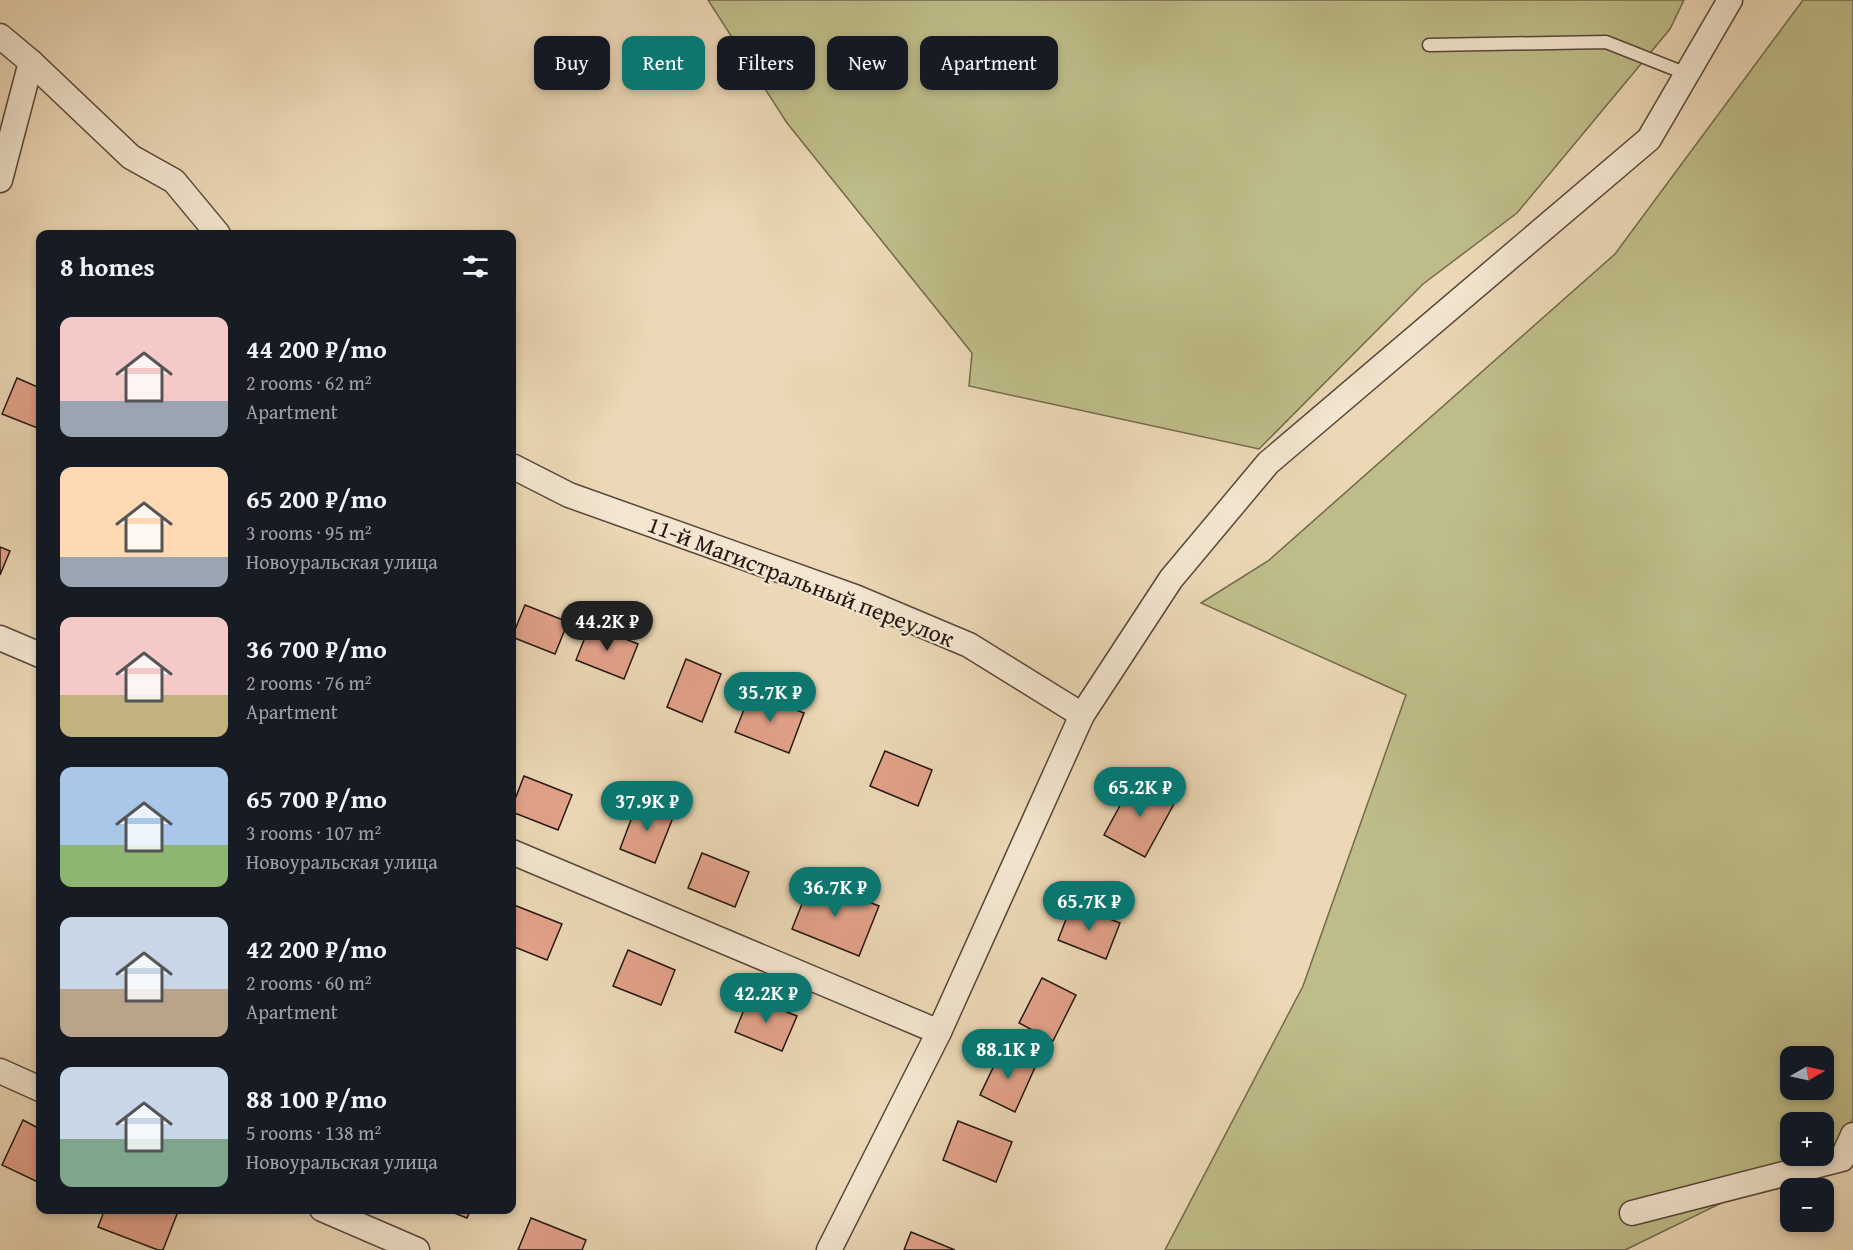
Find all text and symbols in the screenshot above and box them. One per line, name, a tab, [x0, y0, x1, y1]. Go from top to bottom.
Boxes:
chip: Buy	[534, 36, 610, 90]
chip: Rent	[622, 36, 705, 90]
chip: Filters	[717, 36, 815, 90]
chip: New	[827, 36, 908, 90]
chip: Apartment	[920, 36, 1058, 90]
text: 8 homes	[60, 247, 155, 286]
icon: filters	[459, 250, 492, 283]
text: 44 200 ₽/mo	[246, 329, 387, 368]
icon: home	[108, 341, 180, 413]
text: 2 rooms · 62 m²	[246, 368, 372, 397]
text: Apartment	[246, 397, 338, 426]
text: 65 200 ₽/mo	[246, 479, 387, 518]
icon: home	[108, 491, 180, 563]
street label: 11-й Магистральный переулок	[642, 506, 960, 656]
text: 3 rooms · 95 m²	[246, 518, 372, 547]
text: Новоуральская улица	[246, 547, 438, 576]
pin: 44.2K ₽	[552, 601, 662, 652]
text: 44.2K ₽	[575, 606, 639, 635]
text: 36 700 ₽/mo	[246, 629, 387, 668]
icon: home	[108, 641, 180, 713]
text: 2 rooms · 76 m²	[246, 668, 372, 697]
pin: 35.7K ₽	[715, 672, 825, 723]
text: 35.7K ₽	[738, 677, 802, 706]
text: Apartment	[246, 697, 338, 726]
pin: 65.2K ₽	[1085, 767, 1195, 818]
text: 65.2K ₽	[1108, 772, 1172, 801]
text: 65 700 ₽/mo	[246, 779, 387, 818]
pin: 37.9K ₽	[592, 781, 702, 832]
text: 37.9K ₽	[615, 786, 679, 815]
icon: home	[108, 791, 180, 863]
text: 3 rooms · 107 m²	[246, 818, 381, 847]
text: Новоуральская улица	[246, 847, 438, 876]
pin: 36.7K ₽	[780, 867, 890, 918]
text: 36.7K ₽	[803, 872, 867, 901]
pin: 65.7K ₽	[1034, 881, 1144, 932]
text: 65.7K ₽	[1057, 886, 1121, 915]
text: 42 200 ₽/mo	[246, 929, 387, 968]
icon: home	[108, 941, 180, 1013]
text: 2 rooms · 60 m²	[246, 968, 372, 997]
pin: 42.2K ₽	[711, 973, 821, 1024]
text: 42.2K ₽	[734, 978, 798, 1007]
text: Apartment	[246, 997, 338, 1026]
pin: 88.1K ₽	[953, 1029, 1063, 1080]
text: 88.1K ₽	[976, 1034, 1040, 1063]
north arrow	[1780, 1046, 1834, 1100]
map controls	[1780, 1046, 1834, 1232]
text: 88 100 ₽/mo	[246, 1079, 387, 1118]
icon: home	[108, 1091, 180, 1163]
button: +	[1780, 1112, 1834, 1166]
text: 5 rooms · 138 m²	[246, 1118, 381, 1147]
text: Новоуральская улица	[246, 1147, 438, 1176]
button: −	[1780, 1178, 1834, 1232]

